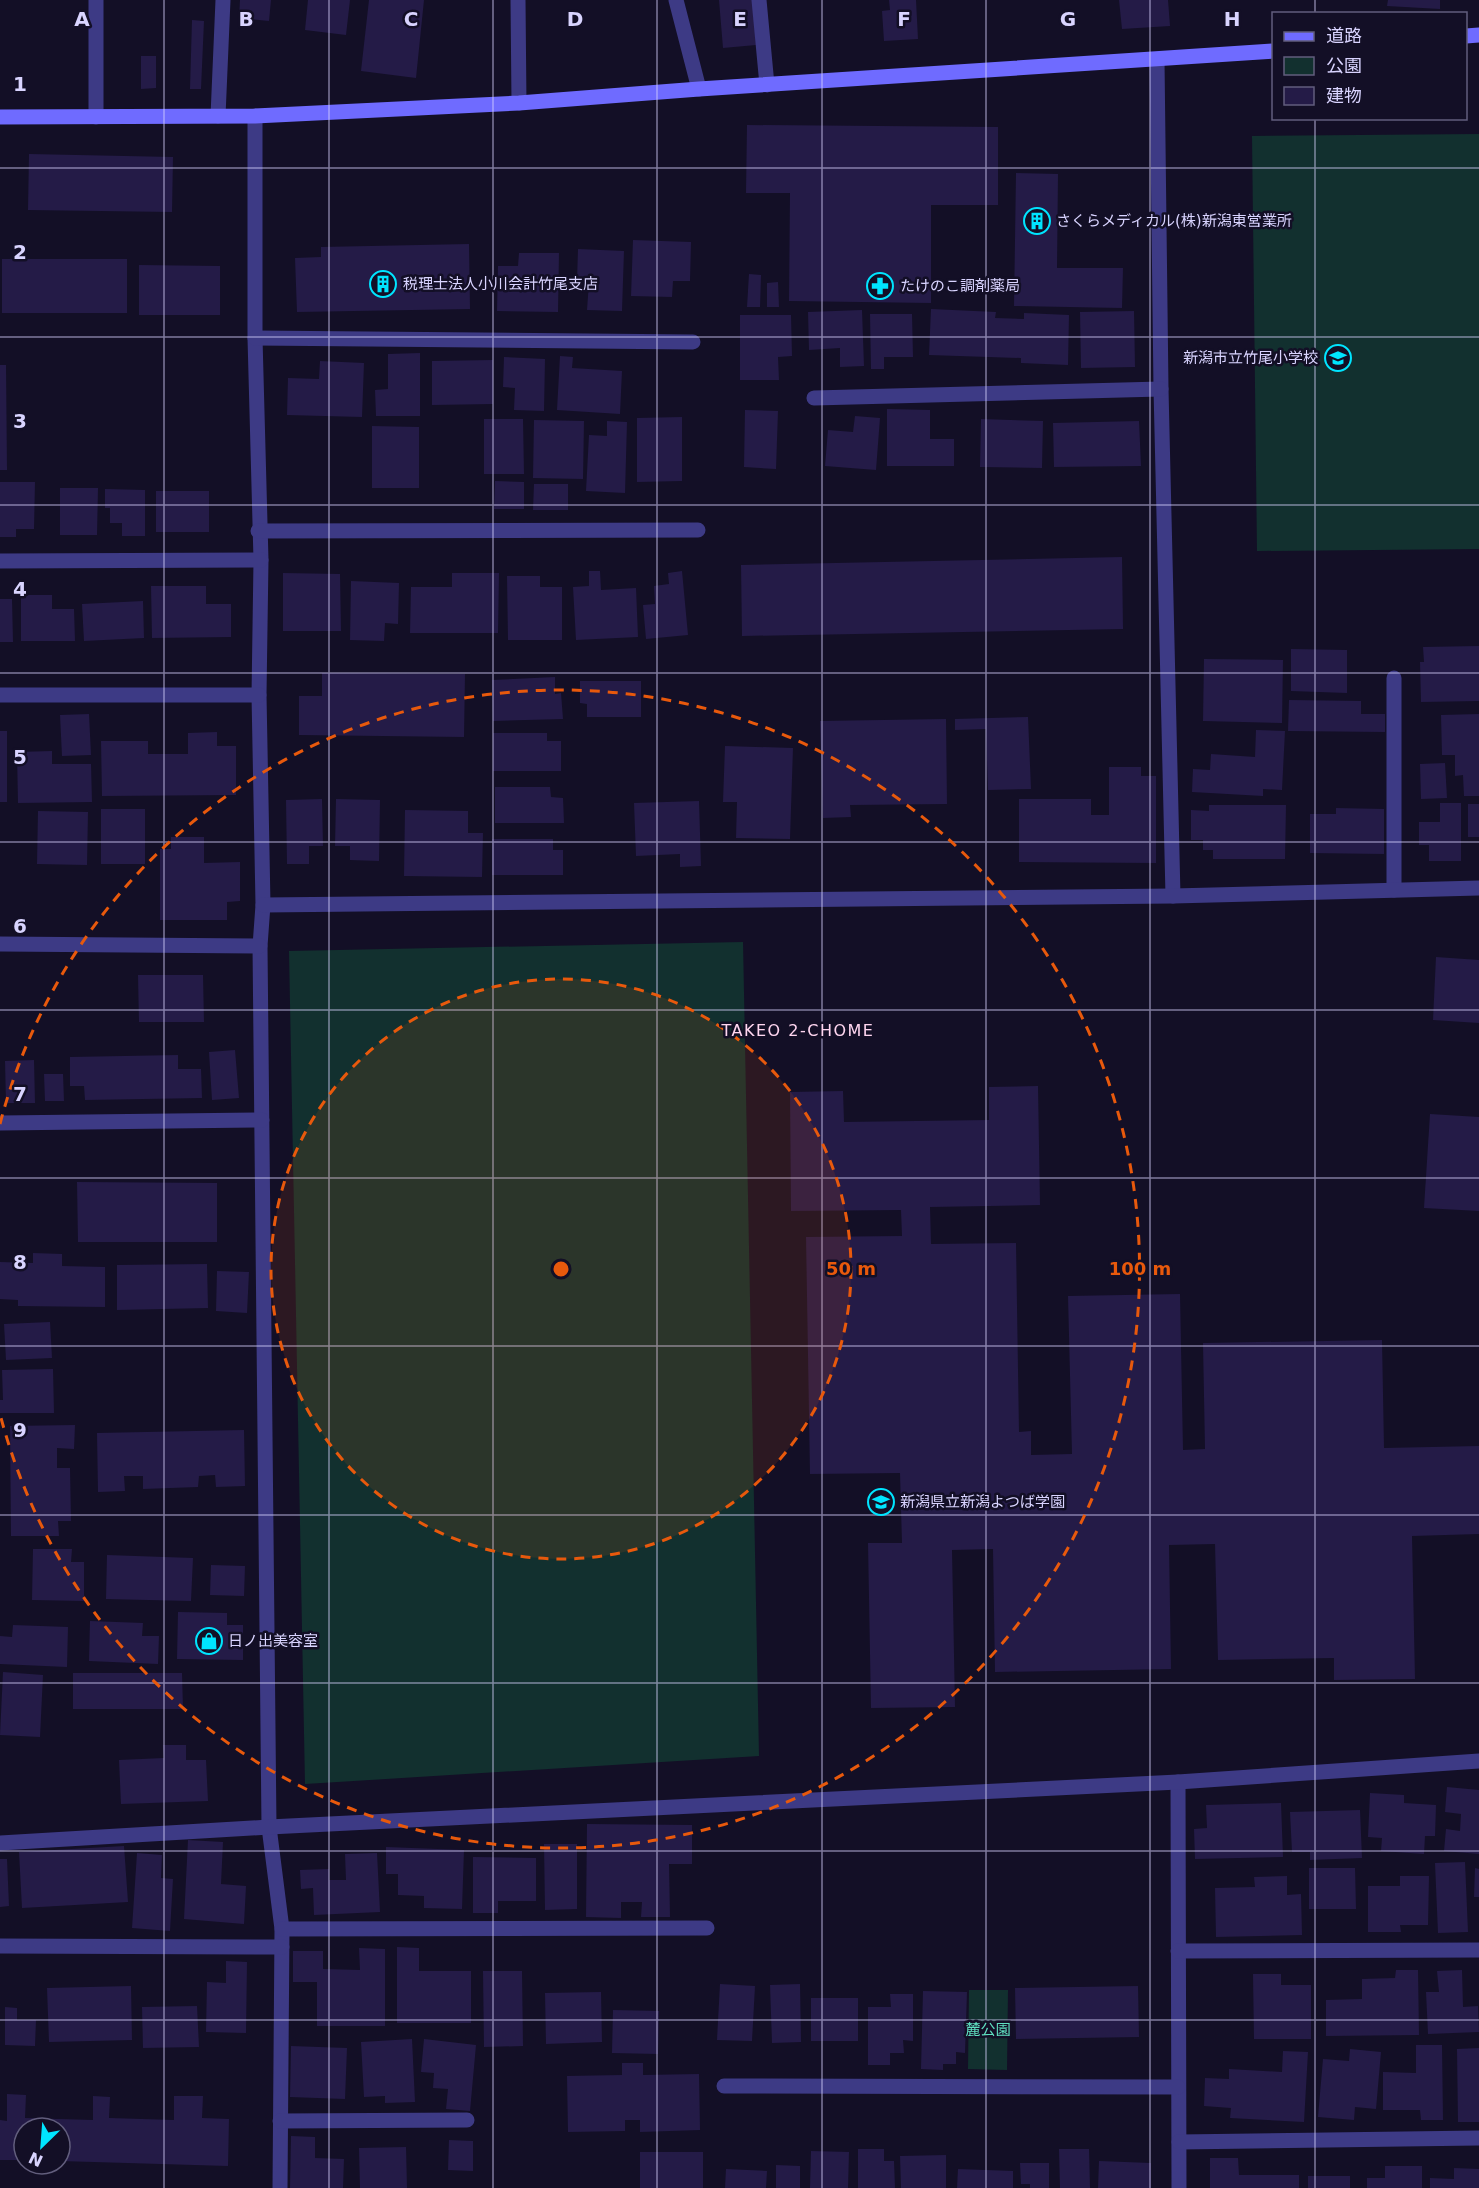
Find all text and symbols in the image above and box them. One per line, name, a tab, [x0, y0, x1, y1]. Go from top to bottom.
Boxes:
text: A	[74, 7, 90, 31]
text: B	[238, 7, 254, 31]
text: C	[404, 7, 418, 31]
text: D	[567, 7, 583, 31]
text: E	[733, 7, 747, 31]
text: F	[897, 7, 911, 31]
text: G	[1060, 7, 1076, 31]
text: H	[1224, 7, 1240, 31]
legend	[1272, 12, 1467, 120]
text: 道路	[1326, 25, 1362, 46]
text: 公園	[1326, 55, 1362, 76]
text: 1	[13, 72, 27, 96]
text: 建物	[1326, 85, 1362, 106]
building icon: さくらメディカル(株)新潟東営業所	[1022, 206, 1052, 236]
place label: さくらメディカル(株)新潟東営業所	[1056, 212, 1292, 230]
text: 2	[13, 240, 27, 264]
building icon: 税理士法人小川会計竹尾支店	[368, 269, 398, 299]
pharmacy icon: たけのこ調剤薬局	[865, 271, 895, 301]
place label: 税理士法人小川会計竹尾支店	[403, 275, 598, 293]
place label: たけのこ調剤薬局	[900, 277, 1020, 295]
school or university icon: 新潟市立竹尾小学校	[1323, 343, 1353, 373]
place label: 新潟市立竹尾小学校	[1183, 349, 1318, 367]
text: 3	[13, 409, 27, 433]
text: 4	[13, 577, 27, 601]
text: 5	[13, 745, 27, 769]
text: 6	[13, 914, 27, 938]
district label: TAKEO 2-CHOME	[721, 1021, 874, 1040]
text: 7	[13, 1082, 27, 1106]
text: 8	[13, 1250, 27, 1274]
text: 50 m	[826, 1258, 876, 1279]
text: 100 m	[1109, 1258, 1171, 1279]
centre of rings	[551, 1259, 571, 1279]
text: 9	[13, 1418, 27, 1442]
school or university icon: 新潟県立新潟よつば学園	[866, 1487, 896, 1517]
place label: 新潟県立新潟よつば学園	[900, 1493, 1065, 1511]
shop icon: 日ノ出美容室	[194, 1626, 224, 1656]
place label: 日ノ出美容室	[228, 1632, 318, 1650]
park label: 麓公園	[965, 2021, 1011, 2039]
north arrow	[12, 2116, 72, 2176]
text: N	[26, 2148, 46, 2171]

